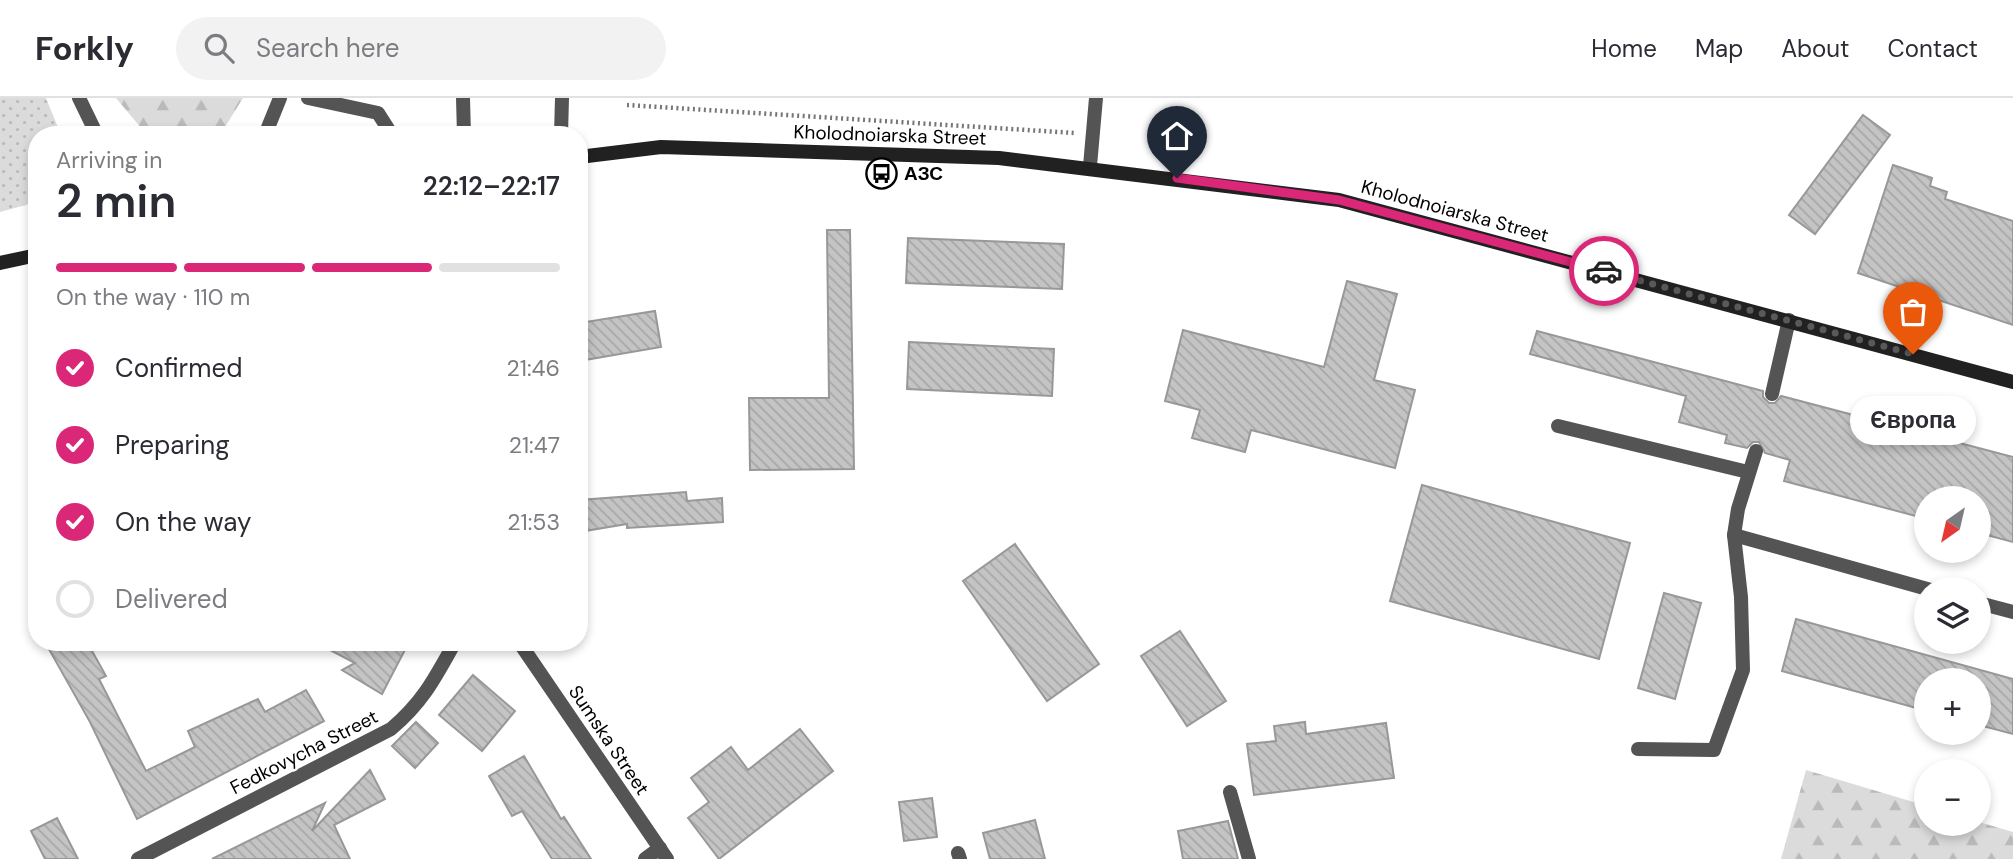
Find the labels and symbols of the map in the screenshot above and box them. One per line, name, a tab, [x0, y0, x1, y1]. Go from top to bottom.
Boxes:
pin	[1147, 106, 1207, 178]
street label: Kholodnoiarska Street	[793, 119, 987, 151]
bus stop icon: АЗС	[864, 156, 898, 190]
place label: АЗС	[904, 161, 943, 186]
street label: Kholodnoiarska Street	[1359, 174, 1551, 248]
courier	[1569, 236, 1639, 306]
pin	[1883, 282, 1943, 354]
callout: Європа	[1850, 396, 1976, 445]
north arrow	[1914, 486, 1992, 564]
street label: Sumska Street	[563, 680, 655, 800]
street label: Fedkovycha Street	[226, 704, 382, 800]

